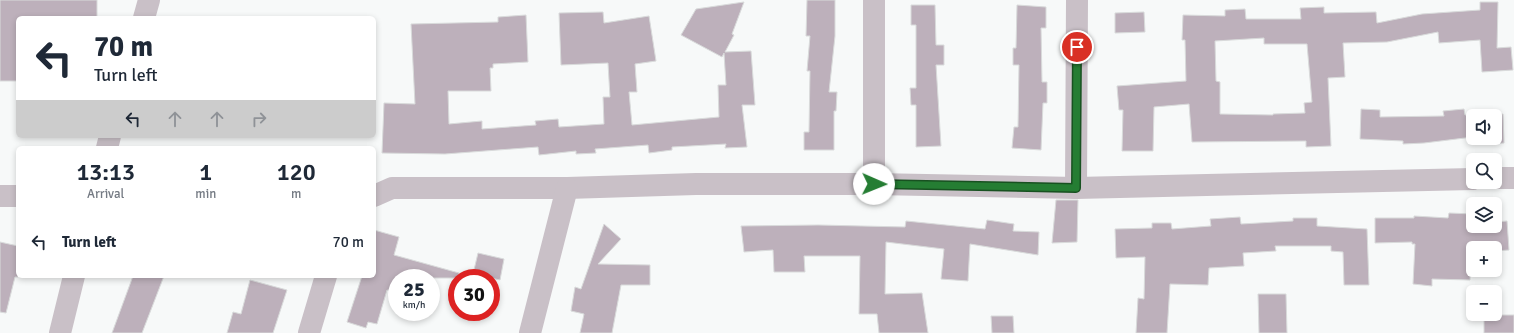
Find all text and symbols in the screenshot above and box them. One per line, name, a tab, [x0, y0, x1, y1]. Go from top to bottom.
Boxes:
text: 70 m	[94, 30, 153, 64]
pin	[1060, 30, 1094, 64]
icon: left	[28, 32, 80, 84]
icon: arrive	[1066, 36, 1088, 58]
text: Turn left	[94, 64, 157, 86]
icon: left	[122, 108, 144, 130]
icon: ahead	[164, 108, 186, 130]
icon: ahead	[206, 108, 228, 130]
icon: right	[248, 108, 270, 130]
map controls	[1466, 109, 1502, 321]
button: sound	[1466, 109, 1502, 145]
button: search	[1466, 153, 1502, 189]
text: 13:13	[76, 157, 135, 187]
text: 1	[199, 157, 212, 187]
text: 120	[277, 157, 316, 187]
position arrow	[853, 163, 895, 205]
text: Arrival	[87, 186, 124, 202]
text: min	[195, 186, 216, 202]
text: m	[291, 186, 301, 202]
button: layers	[1466, 197, 1502, 233]
icon: left	[28, 231, 50, 253]
text: Turn left	[62, 233, 116, 251]
text: 70 m	[333, 233, 364, 251]
button: +	[1466, 241, 1502, 277]
speed limit sign: 30	[448, 269, 500, 321]
text: 25	[403, 277, 425, 302]
button: −	[1466, 285, 1502, 321]
text: km/h	[403, 299, 425, 311]

